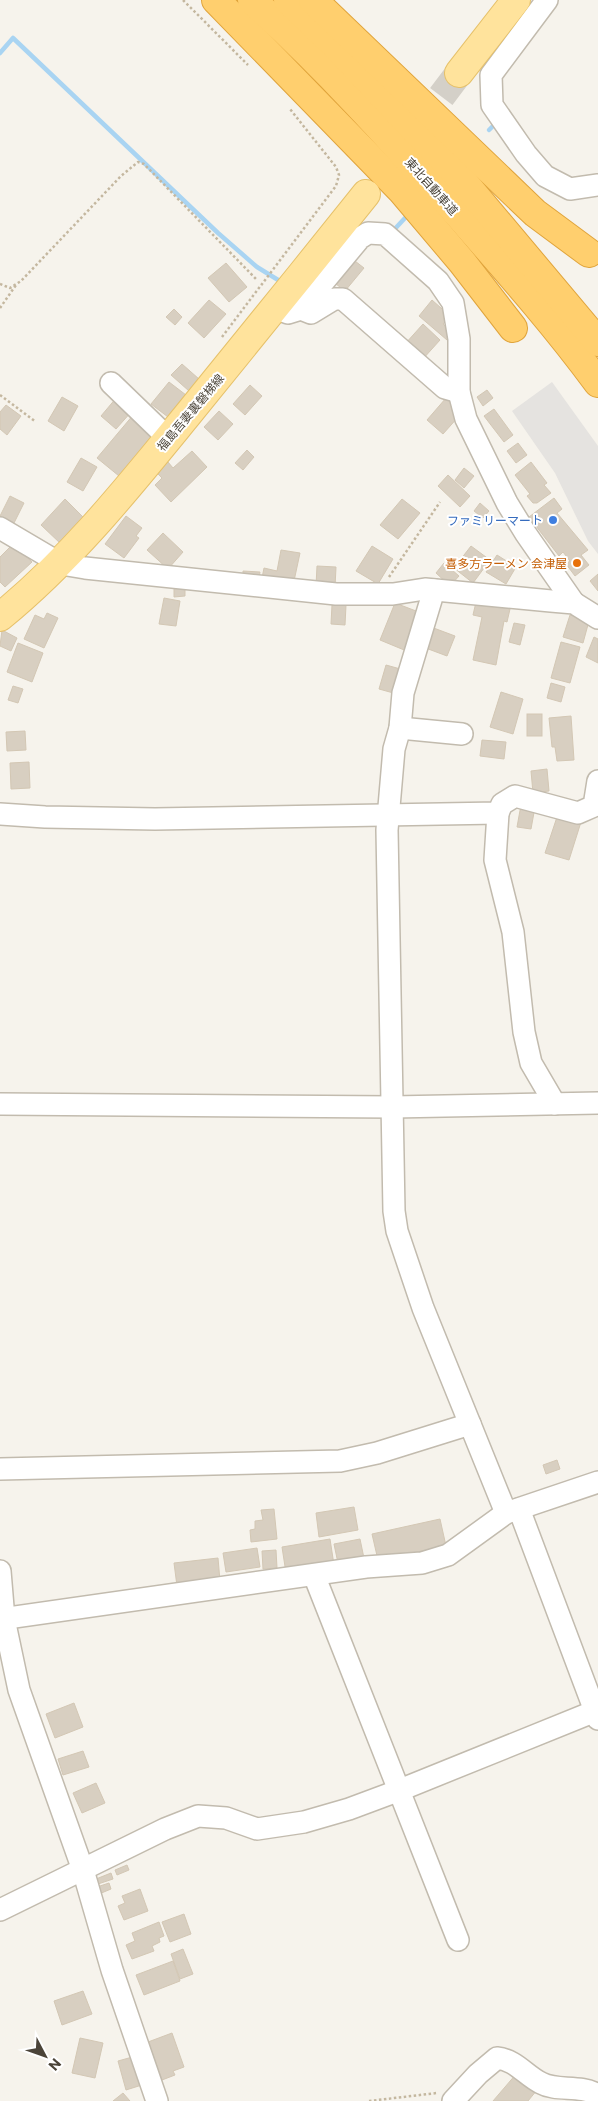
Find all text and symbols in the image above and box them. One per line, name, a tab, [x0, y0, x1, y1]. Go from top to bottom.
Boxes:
street label: 東北自動車道	[403, 155, 461, 217]
street label: 福島吾妻裏磐梯線	[154, 371, 226, 453]
place label: ファミリーマート	[447, 513, 543, 527]
marker: ファミリーマート	[547, 514, 559, 526]
place label: 喜多方ラーメン 会津屋	[445, 556, 567, 570]
marker: 喜多方ラーメン 会津屋	[571, 557, 583, 569]
north arrow	[20, 2031, 70, 2081]
text: N	[45, 2055, 65, 2074]

